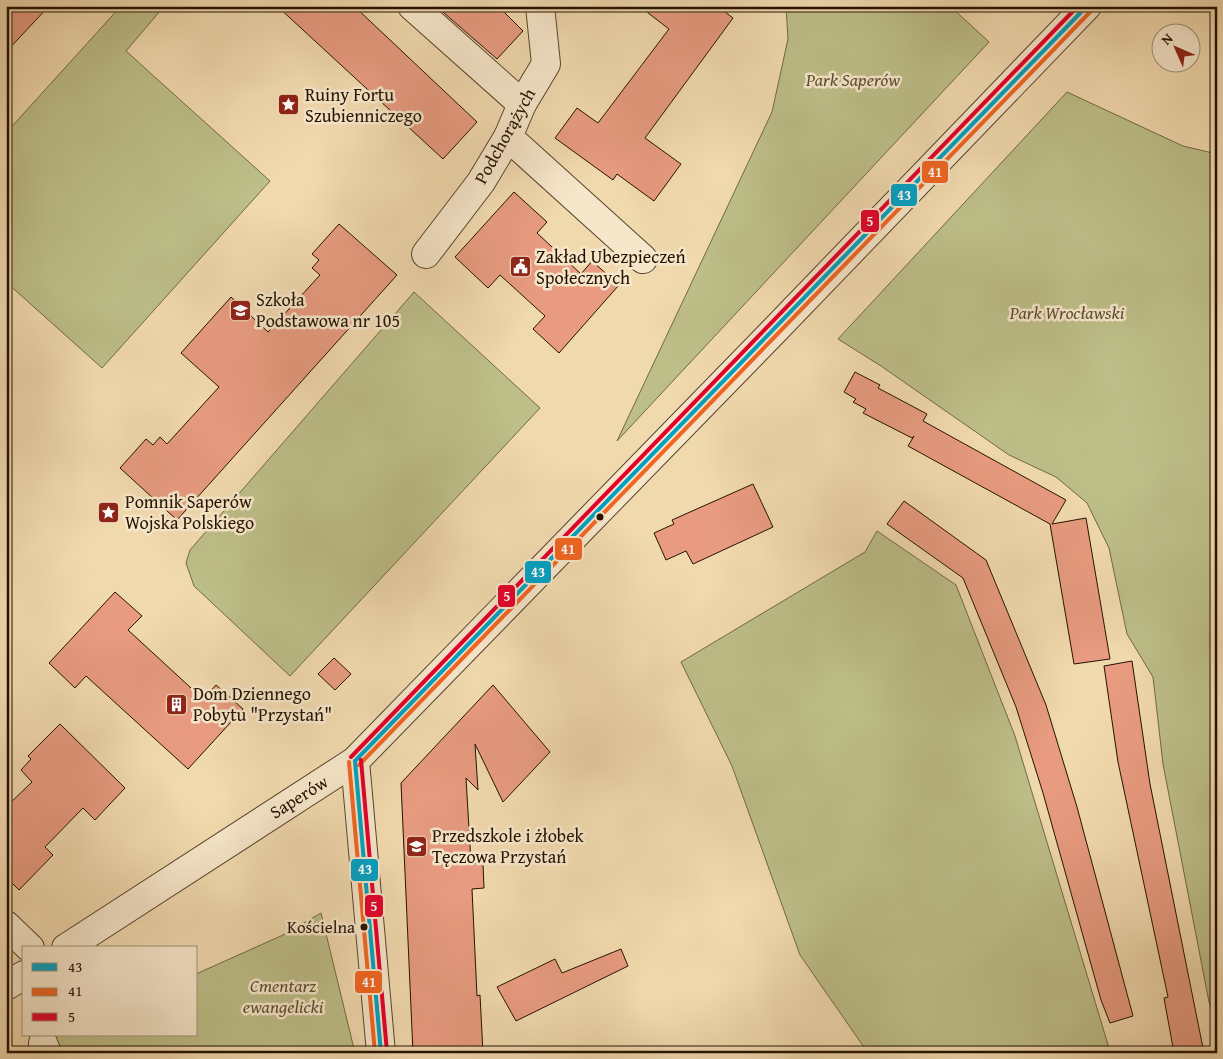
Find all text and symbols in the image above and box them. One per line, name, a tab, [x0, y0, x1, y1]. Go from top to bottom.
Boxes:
north arrow	[1150, 22, 1200, 72]
text: N	[1156, 28, 1178, 49]
park label: Park Saperów	[805, 66, 900, 93]
place label: Ruiny Fortu Szubienniczego	[305, 81, 422, 129]
street label: Podchorążych	[467, 83, 542, 189]
place icon: Ruiny Fortu Szubienniczego	[277, 93, 301, 117]
line badge: 41	[921, 160, 949, 184]
text: 41	[928, 162, 942, 182]
line badge: 43	[890, 183, 918, 207]
text: 43	[897, 185, 911, 205]
line badge: 5	[860, 209, 880, 233]
text: 5	[866, 211, 874, 231]
place label: Zakład Ubezpieczeń Społecznych	[536, 243, 686, 291]
public building icon: Zakład Ubezpieczeń Społecznych	[508, 255, 532, 279]
place label: Szkoła Podstawowa nr 105	[256, 286, 400, 334]
school or university icon: Szkoła Podstawowa nr 105	[228, 298, 252, 322]
park label: Park Wrocławski	[1009, 299, 1125, 326]
place label: Pomnik Saperów Wojska Polskiego	[125, 488, 254, 536]
place icon: Pomnik Saperów Wojska Polskiego	[97, 500, 121, 524]
unlabelled marker	[595, 512, 605, 522]
line badge: 41	[554, 537, 583, 561]
text: 41	[561, 539, 575, 559]
line badge: 43	[524, 560, 552, 584]
text: 43	[531, 562, 545, 582]
line badge: 5	[497, 584, 516, 608]
text: 5	[503, 586, 511, 606]
place label: Dom Dziennego Pobytu "Przystań"	[193, 680, 332, 728]
building icon: Dom Dziennego Pobytu "Przystań"	[165, 692, 189, 716]
street label: Saperów	[264, 768, 334, 825]
place label: Przedszkole i żłobek Tęczowa Przystań	[432, 822, 585, 870]
school or university icon: Przedszkole i żłobek Tęczowa Przystań	[404, 834, 428, 858]
line badge: 43	[350, 858, 379, 882]
text: 43	[358, 859, 372, 879]
line badge: 5	[364, 894, 384, 918]
text: 5	[370, 896, 378, 916]
place label: Kościelna	[287, 914, 355, 939]
marker: Kościelna	[359, 922, 369, 932]
legend	[22, 946, 198, 1036]
text: 43	[68, 956, 82, 977]
line badge: 41	[354, 970, 383, 994]
park label: Cmentarz ewangelicki	[243, 972, 324, 1020]
text: 41	[362, 972, 376, 992]
text: 41	[68, 980, 82, 1001]
text: 5	[68, 1006, 75, 1027]

